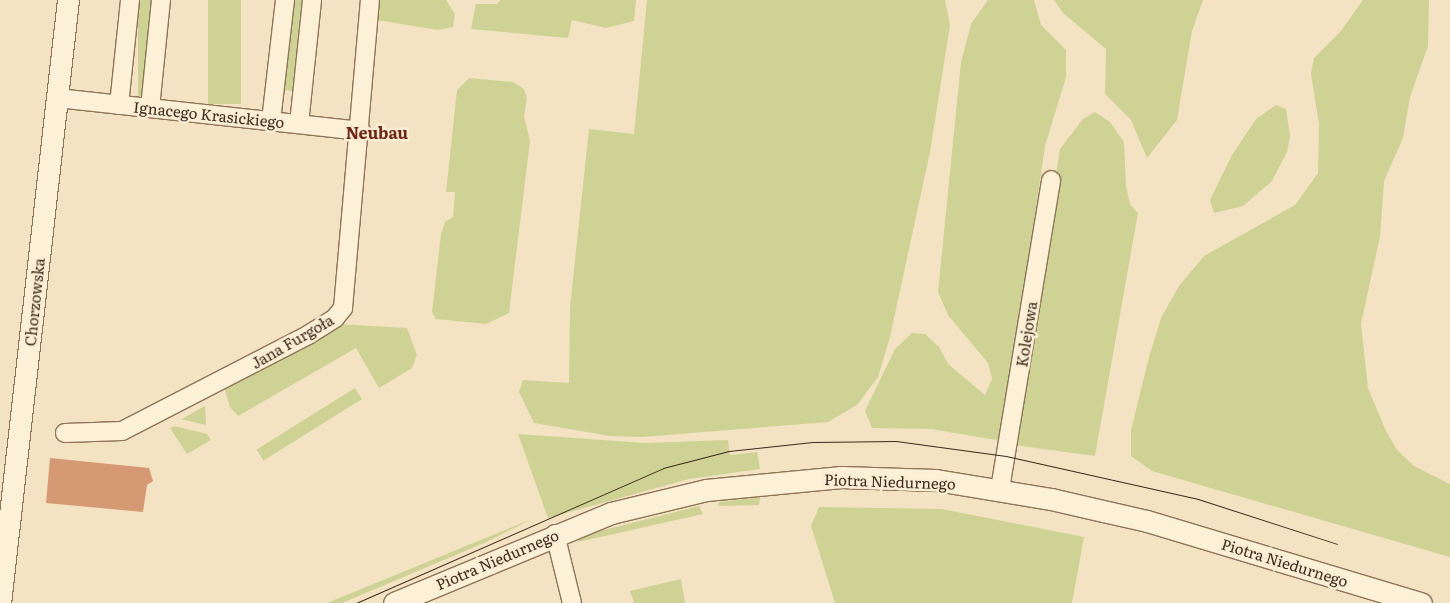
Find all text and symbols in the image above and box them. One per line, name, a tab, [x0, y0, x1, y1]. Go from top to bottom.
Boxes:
street label: Ignacego Krasickiego	[133, 97, 285, 131]
district label: Neubau	[346, 122, 408, 142]
street label: Chorzowska	[20, 257, 48, 347]
street label: Kolejowa	[1012, 300, 1040, 368]
street label: Jana Furgoła	[248, 310, 336, 372]
street label: Piotra Niedurnego	[824, 470, 956, 492]
street label: Piotra Niedurnego	[433, 525, 561, 593]
street label: Piotra Niedurnego	[1220, 534, 1350, 590]

